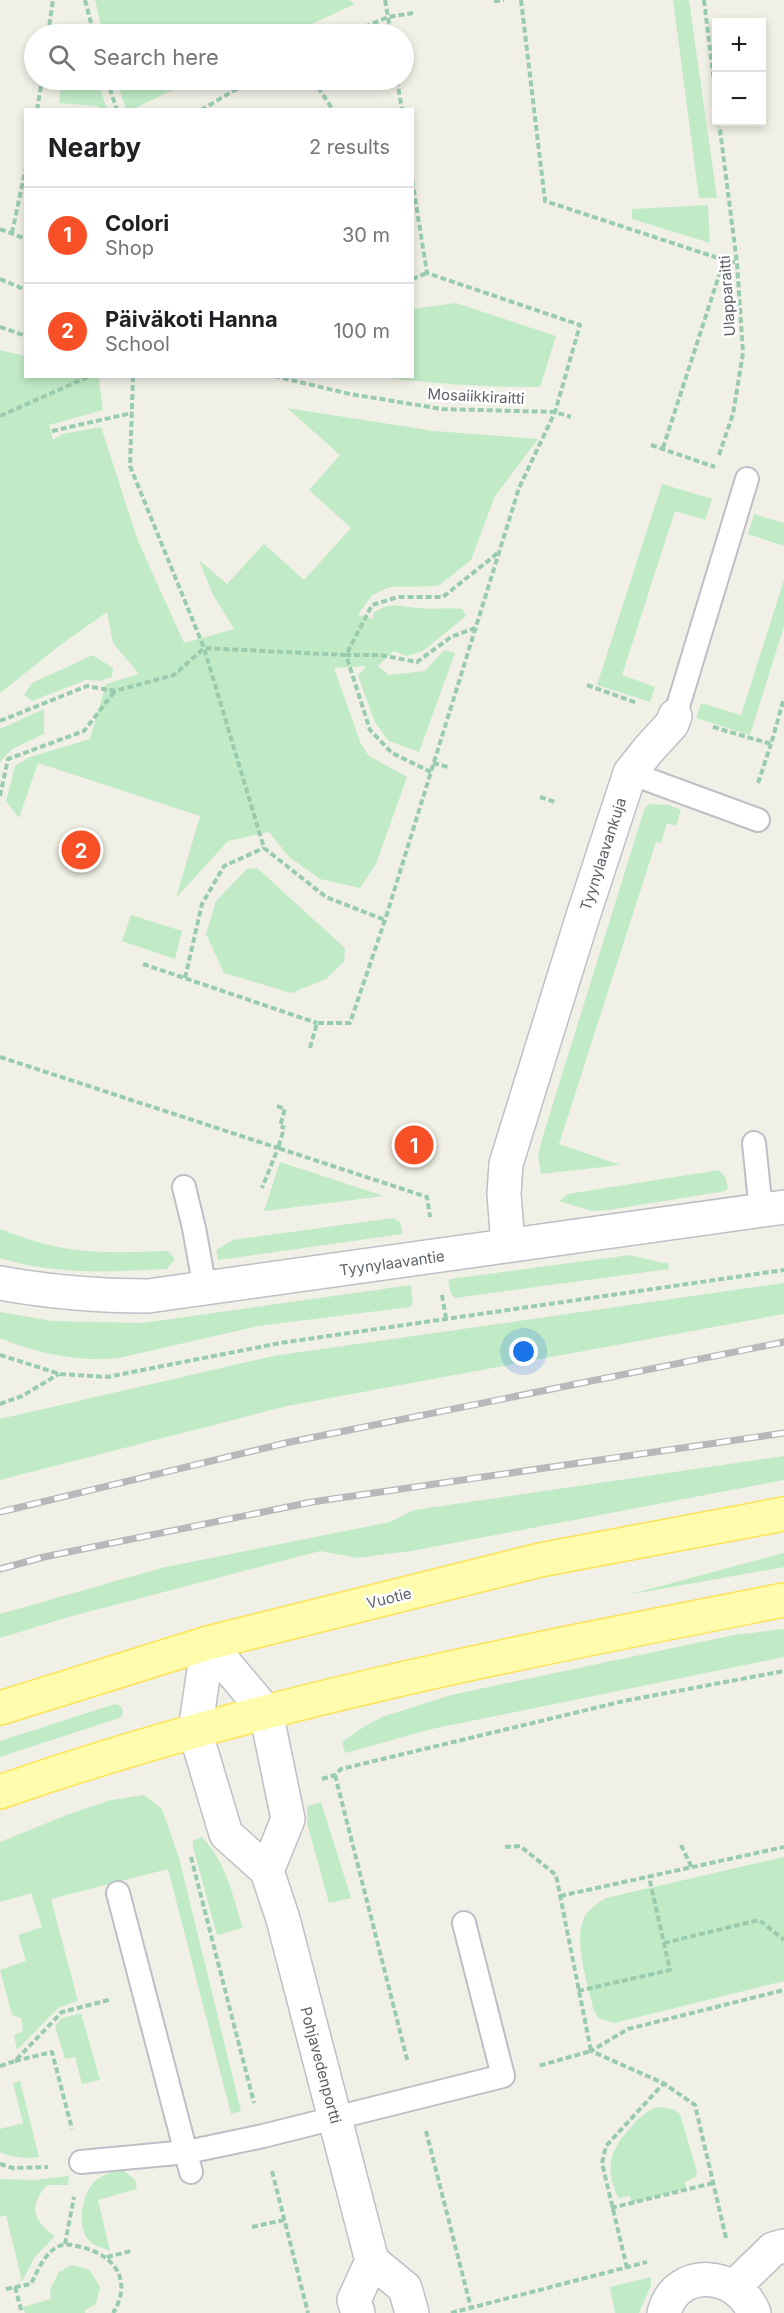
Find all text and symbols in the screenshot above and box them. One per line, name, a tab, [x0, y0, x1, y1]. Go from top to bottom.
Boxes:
map controls	[712, 18, 766, 126]
button: +	[712, 18, 766, 72]
search box	[24, 24, 414, 90]
icon: search	[45, 41, 78, 74]
text: Search here	[93, 44, 219, 70]
button: −	[712, 72, 766, 126]
text: Nearby	[48, 132, 141, 163]
text: 2 results	[309, 135, 390, 159]
text: Colori	[105, 210, 169, 236]
text: 1	[63, 223, 72, 247]
text: 30 m	[342, 223, 390, 247]
text: Shop	[105, 236, 154, 260]
street label: Ulapparaitti	[715, 255, 739, 337]
text: Päiväkoti Hanna	[105, 306, 278, 332]
text: 2	[61, 319, 74, 343]
text: 100 m	[333, 319, 390, 343]
text: School	[105, 332, 170, 356]
street label: Mosaiikkiraitti	[427, 384, 525, 408]
street label: Tyynylaavankuja	[576, 795, 630, 913]
pin: 2	[62, 828, 100, 872]
pin: 1	[394, 1122, 434, 1168]
street label: Tyynylaavantie	[338, 1246, 446, 1280]
your location	[509, 1337, 538, 1366]
street label: Vuotie	[365, 1583, 413, 1613]
street label: Pohjavedenportti	[296, 2005, 346, 2125]

